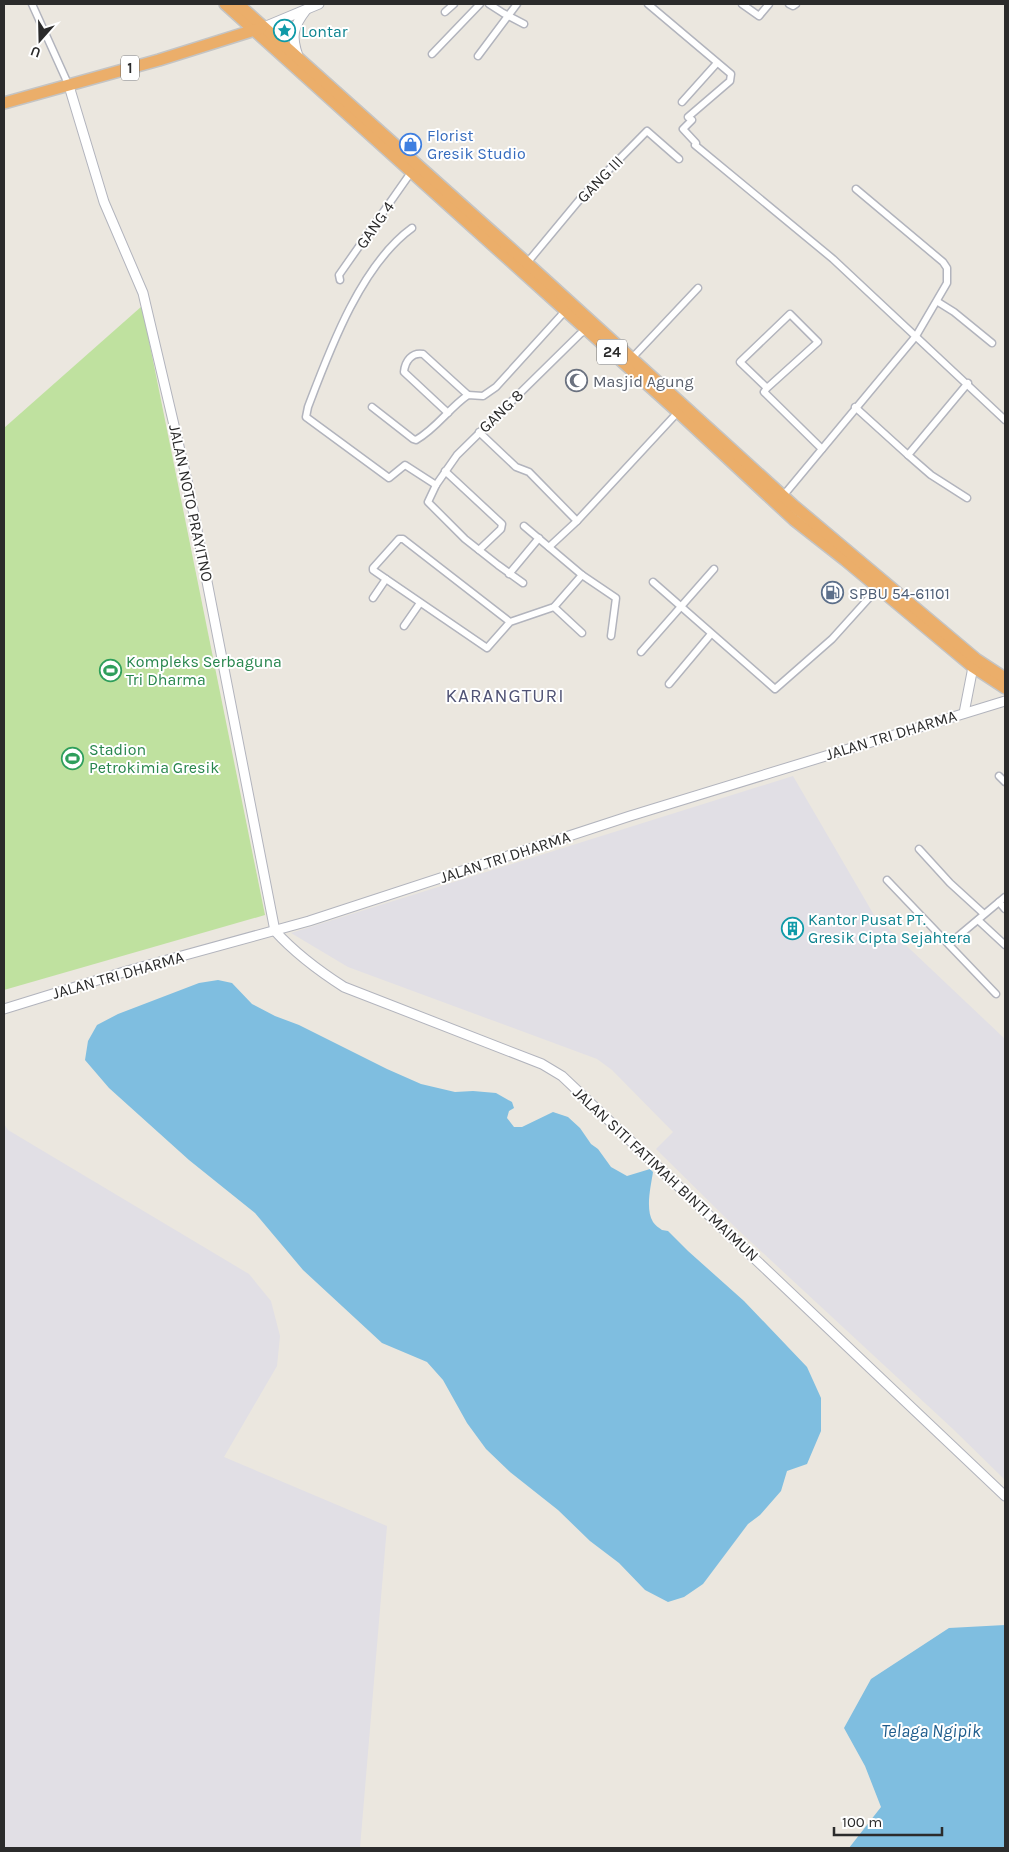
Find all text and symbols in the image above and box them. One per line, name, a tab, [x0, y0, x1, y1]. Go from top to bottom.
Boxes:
north arrow	[15, 15, 65, 65]
place icon: Lontar	[273, 19, 297, 43]
place label: Lontar	[301, 22, 348, 41]
text: U	[28, 42, 43, 61]
road number: 1	[121, 56, 139, 80]
place label: Florist Gresik Studio	[427, 126, 526, 163]
shop icon: Florist Gresik Studio	[399, 132, 423, 156]
street label: GANG III	[573, 152, 627, 206]
street label: GANG 4	[352, 198, 398, 252]
road number: 24	[597, 340, 627, 364]
mosque icon: Masjid Agung	[565, 369, 589, 393]
place label: Masjid Agung	[593, 372, 693, 391]
street label: GANG 8	[475, 385, 527, 437]
street label: JALAN NOTO PRAYITNO	[165, 423, 217, 583]
fuel station icon: SPBU 54-61101	[821, 581, 845, 605]
place label: SPBU 54-61101	[849, 584, 950, 603]
place label: Kompleks Serbaguna Tri Dharma	[126, 652, 282, 689]
sports icon: Kompleks Serbaguna Tri Dharma	[98, 658, 122, 682]
district label: KARANGTURI	[445, 685, 565, 707]
street label: JALAN TRI DHARMA	[823, 706, 959, 764]
place label: Stadion Petrokimia Gresik	[89, 740, 219, 777]
sports icon: Stadion Petrokimia Gresik	[61, 746, 85, 770]
street label: JALAN TRI DHARMA	[437, 827, 573, 887]
place label: Kantor Pusat PT. Gresik Cipta Sejahtera	[808, 910, 971, 947]
building icon: Kantor Pusat PT. Gresik Cipta Sejahtera	[780, 916, 804, 940]
street label: JALAN TRI DHARMA	[50, 947, 186, 1003]
street label: JALAN SITI FATIMAH BINTI MAIMUN	[569, 1083, 763, 1265]
water label: Telaga Ngipik	[881, 1720, 982, 1742]
scale bar	[834, 1804, 942, 1836]
text: 100 m	[842, 1813, 882, 1831]

